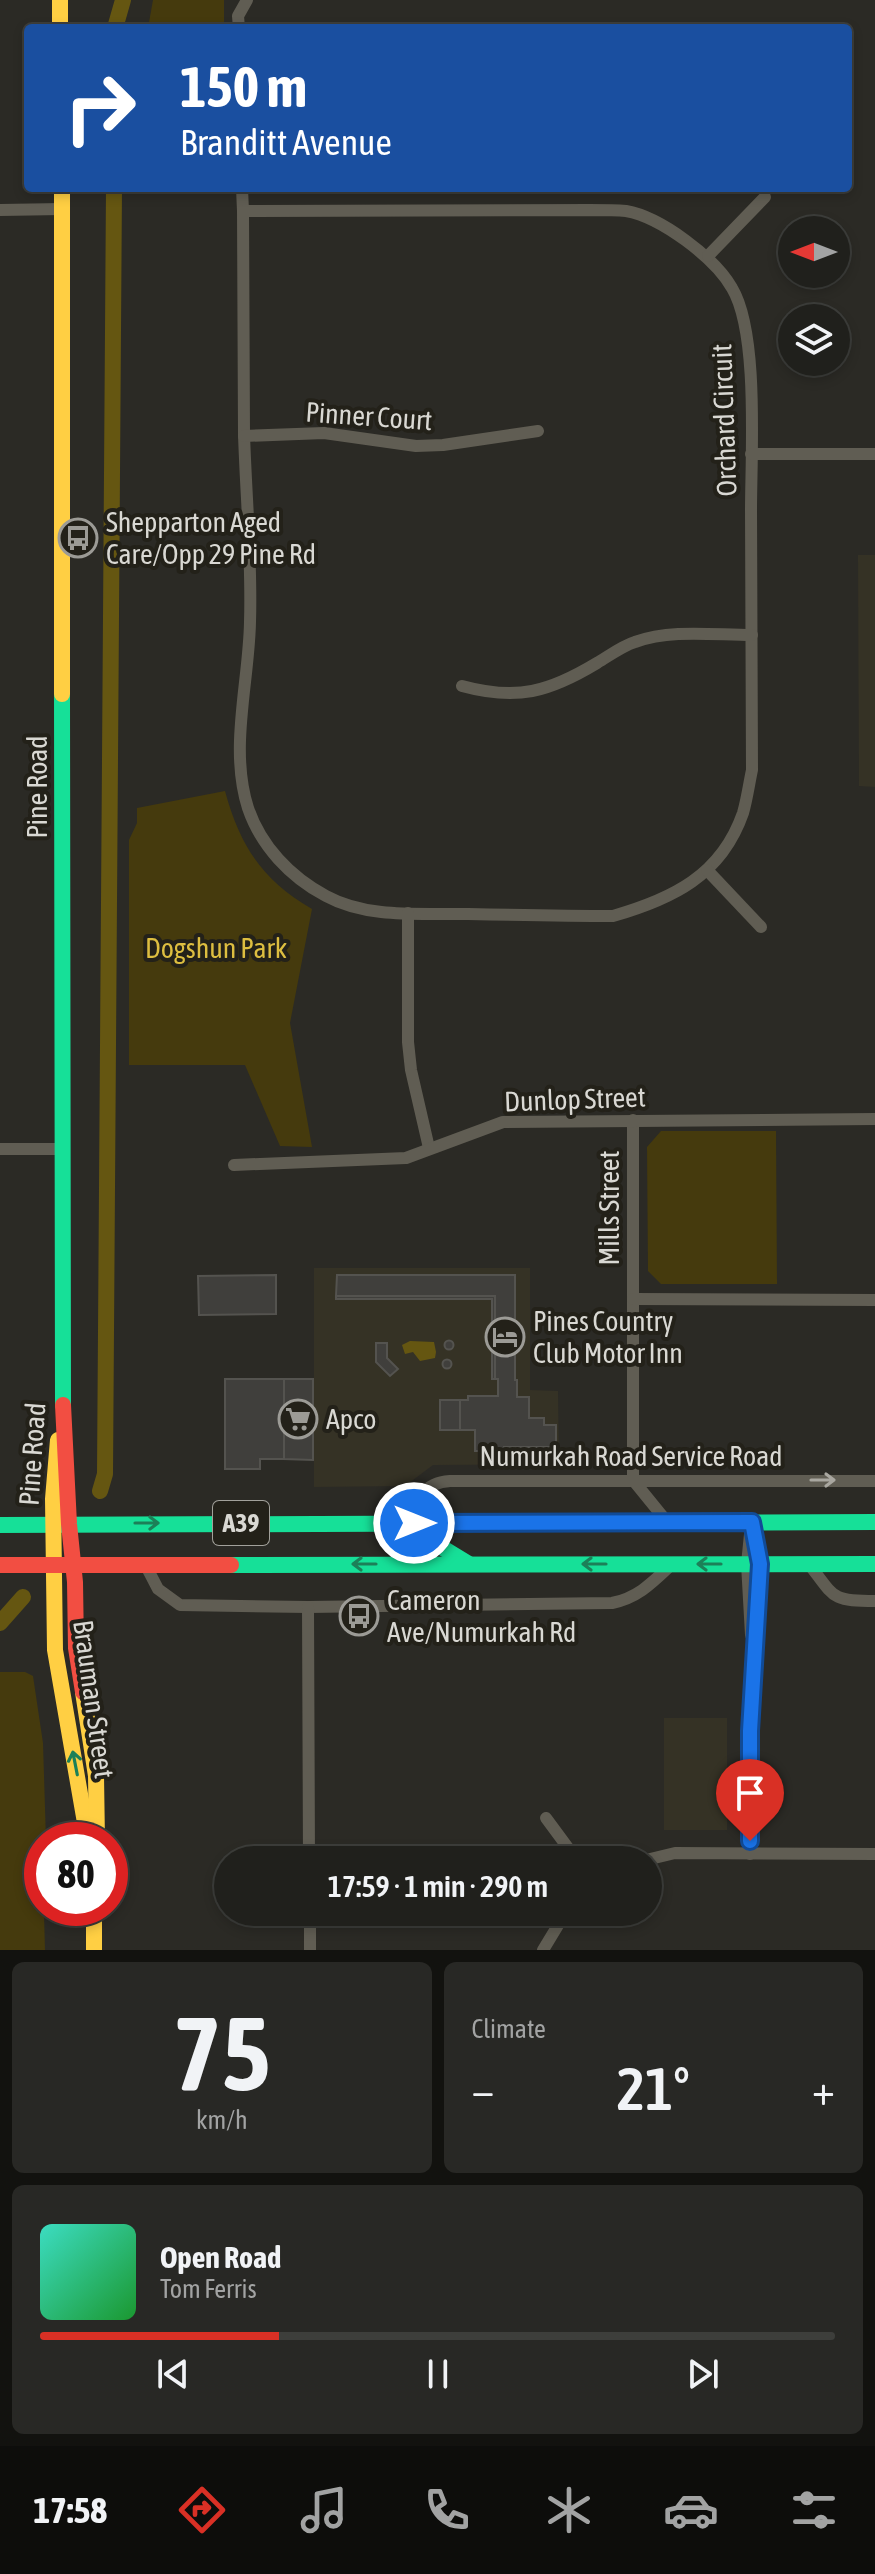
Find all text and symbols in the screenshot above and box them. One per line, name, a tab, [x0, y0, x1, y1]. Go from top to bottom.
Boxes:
text: 150 m	[180, 55, 307, 119]
icon: right	[48, 56, 152, 160]
text: Branditt Avenue	[180, 121, 392, 163]
north arrow	[778, 216, 850, 288]
map controls	[778, 216, 850, 376]
button: layers	[778, 304, 850, 376]
street label: Orchard Circuit	[705, 343, 743, 497]
street label: Pinner Court	[305, 396, 433, 436]
place label: Shepparton Aged Care/Opp 29 Pine Rd	[106, 506, 316, 570]
bus stop icon: Shepparton Aged Care/Opp 29 Pine Rd	[57, 517, 99, 559]
street label: Pine Road	[21, 735, 53, 839]
park label: Dogshun Park	[145, 932, 287, 964]
street label: Dunlop Street	[504, 1081, 646, 1117]
street label: Mills Street	[593, 1150, 625, 1266]
place label: Pines Country Club Motor Inn	[533, 1305, 683, 1369]
hotel icon: Pines Country Club Motor Inn	[484, 1316, 526, 1358]
supermarket icon: Apco	[277, 1398, 319, 1440]
street label: Pine Road	[12, 1401, 52, 1507]
place label: Apco	[326, 1403, 377, 1435]
street label: Numurkah Road Service Road	[479, 1440, 783, 1472]
one-way arrow	[809, 1472, 836, 1488]
position arrow	[372, 1481, 456, 1565]
road number: A39	[213, 1501, 269, 1545]
one-way arrow	[133, 1515, 160, 1531]
one-way arrow	[351, 1556, 378, 1572]
one-way arrow	[581, 1556, 608, 1572]
one-way arrow	[696, 1556, 723, 1572]
place label: Cameron Ave/Numurkah Rd	[387, 1584, 576, 1648]
bus stop icon: Cameron Ave/Numurkah Rd	[338, 1595, 380, 1637]
street label: Brauman Street	[67, 1618, 121, 1780]
one-way arrow	[67, 1751, 82, 1776]
pin	[716, 1759, 784, 1841]
icon: arrive	[728, 1771, 772, 1815]
speed limit sign: 80	[24, 1822, 128, 1926]
text: 17:59 · 1 min · 290 m	[328, 1869, 548, 1903]
text: 75	[173, 1993, 271, 2112]
text: Climate	[472, 2014, 546, 2044]
text: 21°	[617, 2054, 690, 2123]
text: −	[472, 2064, 494, 2114]
text: +	[812, 2064, 835, 2114]
text: km/h	[196, 2105, 248, 2135]
text: Open Road	[160, 2240, 281, 2274]
text: Tom Ferris	[160, 2274, 257, 2304]
icon: previous	[151, 2352, 195, 2396]
icon: pause	[416, 2352, 460, 2396]
icon: next	[681, 2352, 725, 2396]
icon: directions	[174, 2482, 230, 2538]
icon: music	[296, 2482, 352, 2538]
icon: phone	[419, 2482, 475, 2538]
icon: climate	[541, 2482, 597, 2538]
icon: car	[663, 2482, 719, 2538]
icon: filters	[786, 2482, 842, 2538]
text: 17:58	[33, 2489, 107, 2531]

